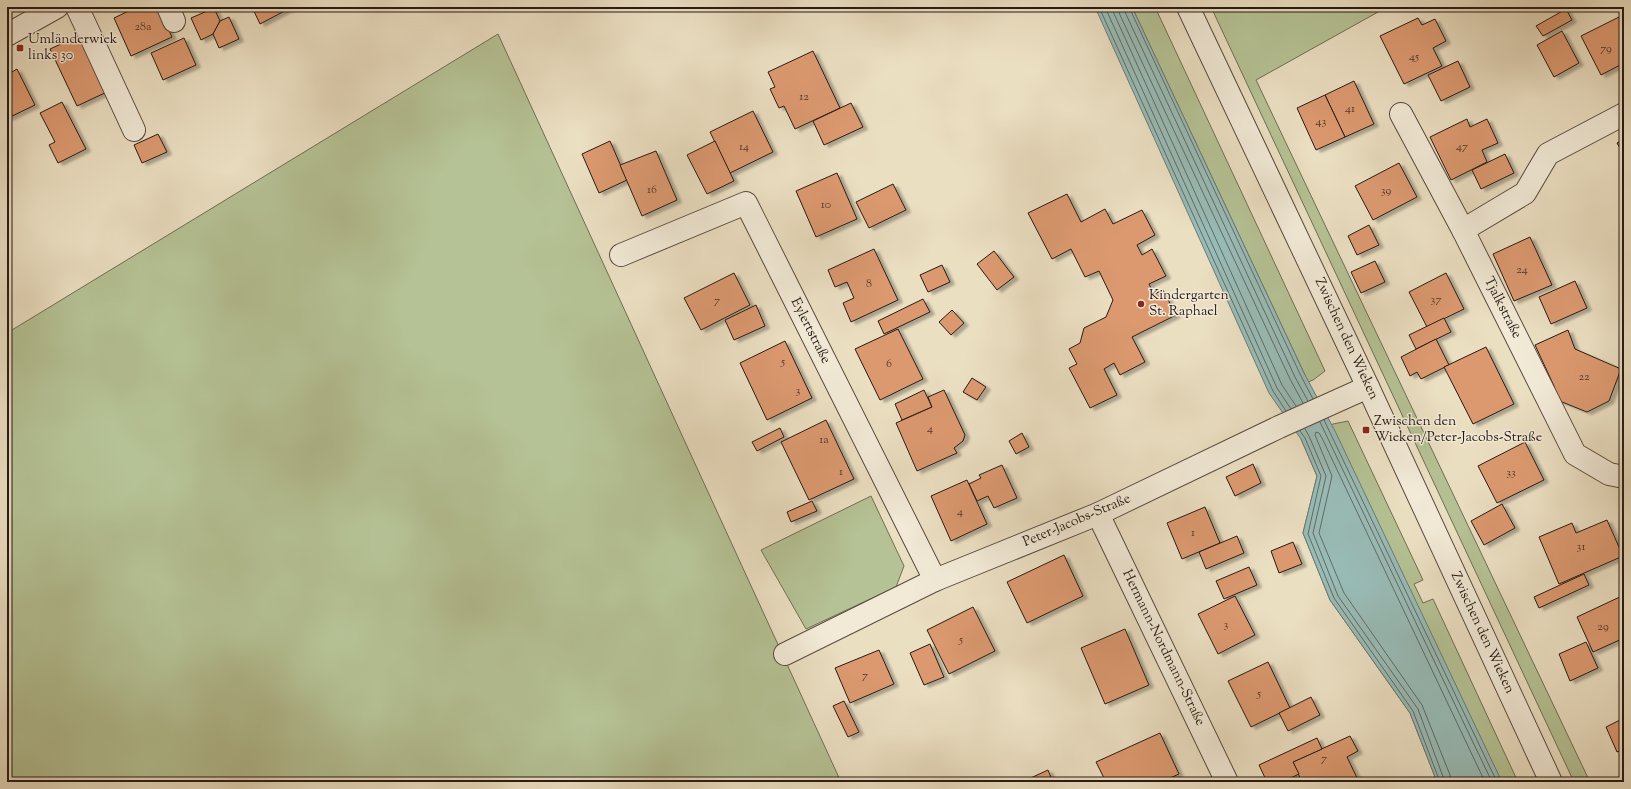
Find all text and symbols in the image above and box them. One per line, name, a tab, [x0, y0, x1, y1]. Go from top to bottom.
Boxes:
house number: 28a	[134, 18, 152, 36]
place label: Umländerwiek links 30	[28, 30, 118, 66]
house number: 79	[1600, 40, 1612, 58]
marker: Umländerwiek links 30	[15, 43, 25, 53]
house number: 45	[1409, 48, 1419, 66]
house number: 12	[799, 88, 809, 106]
house number: 41	[1345, 100, 1355, 118]
house number: 43	[1316, 113, 1327, 131]
house number: 14	[739, 138, 749, 156]
house number: 47	[1456, 138, 1468, 156]
house number: 16	[647, 181, 657, 199]
house number: 39	[1381, 182, 1391, 200]
house number: 10	[821, 196, 831, 214]
house number: 24	[1516, 261, 1528, 279]
street label: Tjalkstraße	[1478, 274, 1526, 342]
house number: 8	[866, 275, 872, 293]
street label: Zwischen den Wieken	[1309, 275, 1383, 403]
place label: Kindergarten St. Raphael	[1149, 286, 1229, 322]
house number: 37	[1431, 291, 1441, 309]
house number: 7	[714, 292, 720, 310]
street label: Eylertstraße	[785, 295, 835, 367]
marker: Kindergarten St. Raphael	[1136, 299, 1146, 309]
house number: 5	[780, 353, 785, 371]
house number: 6	[886, 355, 892, 373]
house number: 22	[1578, 368, 1590, 386]
house number: 3	[796, 382, 801, 400]
place label: Zwischen den Wieken/Peter-Jacobs-Straße	[1374, 412, 1542, 448]
house number: 4	[927, 420, 933, 438]
marker: Zwischen den Wieken/Peter-Jacobs-Straße	[1361, 425, 1371, 435]
house number: 1a	[819, 431, 829, 449]
house number: 1	[839, 463, 843, 481]
house number: 33	[1506, 464, 1516, 482]
street label: Peter-Jacobs-Straße	[1020, 489, 1134, 553]
house number: 4	[957, 503, 963, 521]
house number: 1	[1191, 524, 1195, 542]
house number: 31	[1577, 538, 1585, 556]
street label: Hermann-Nordmann-Straße	[1116, 567, 1210, 729]
street label: Zwischen den Wieken	[1445, 569, 1519, 697]
house number: 3	[1224, 616, 1229, 634]
house number: 29	[1597, 618, 1609, 636]
house number: 5	[958, 631, 963, 649]
house number: 7	[862, 667, 868, 685]
house number: 5	[1256, 685, 1261, 703]
house number: 7	[1321, 750, 1327, 768]

